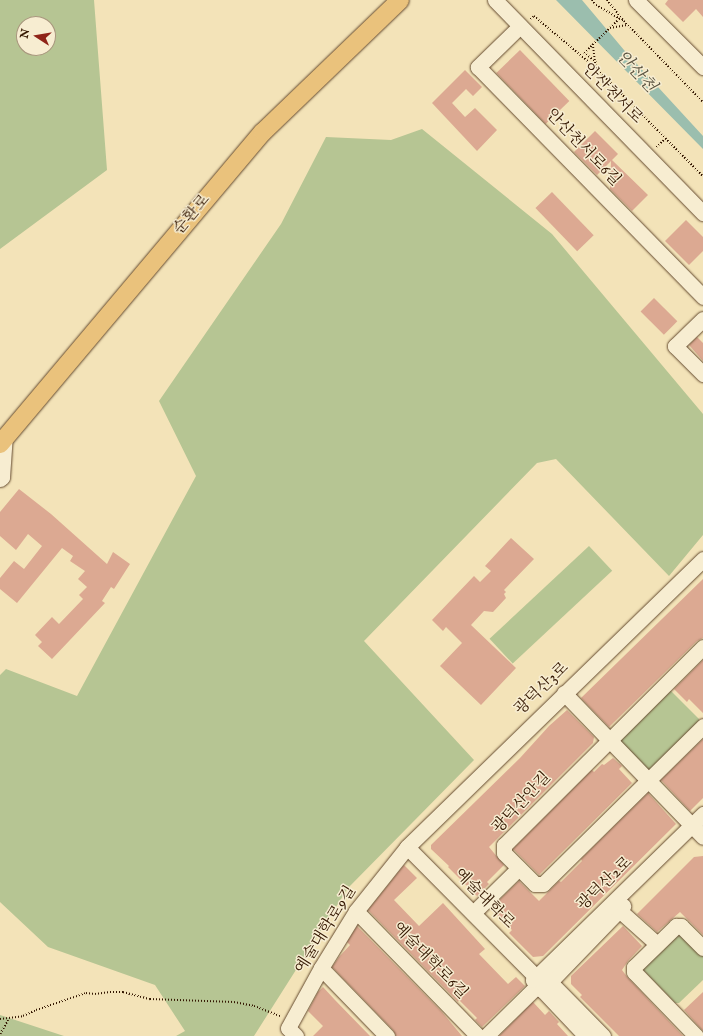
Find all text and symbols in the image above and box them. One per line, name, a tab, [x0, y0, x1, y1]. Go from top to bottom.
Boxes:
north arrow	[16, 16, 56, 56]
text: N	[17, 28, 33, 40]
water label: 안산천	[612, 47, 660, 97]
street label: 안산천서로	[578, 60, 646, 128]
street label: 안산천서로6길	[542, 106, 624, 190]
street label: 순환로	[170, 191, 214, 239]
street label: 광덕산3로	[511, 659, 573, 719]
street label: 광덕산안길	[489, 768, 555, 838]
street label: 광덕산2로	[573, 853, 637, 915]
street label: 예술대학로	[450, 865, 518, 933]
street label: 예술대학로9길	[291, 883, 361, 977]
street label: 예술대학로6길	[389, 919, 471, 1003]

